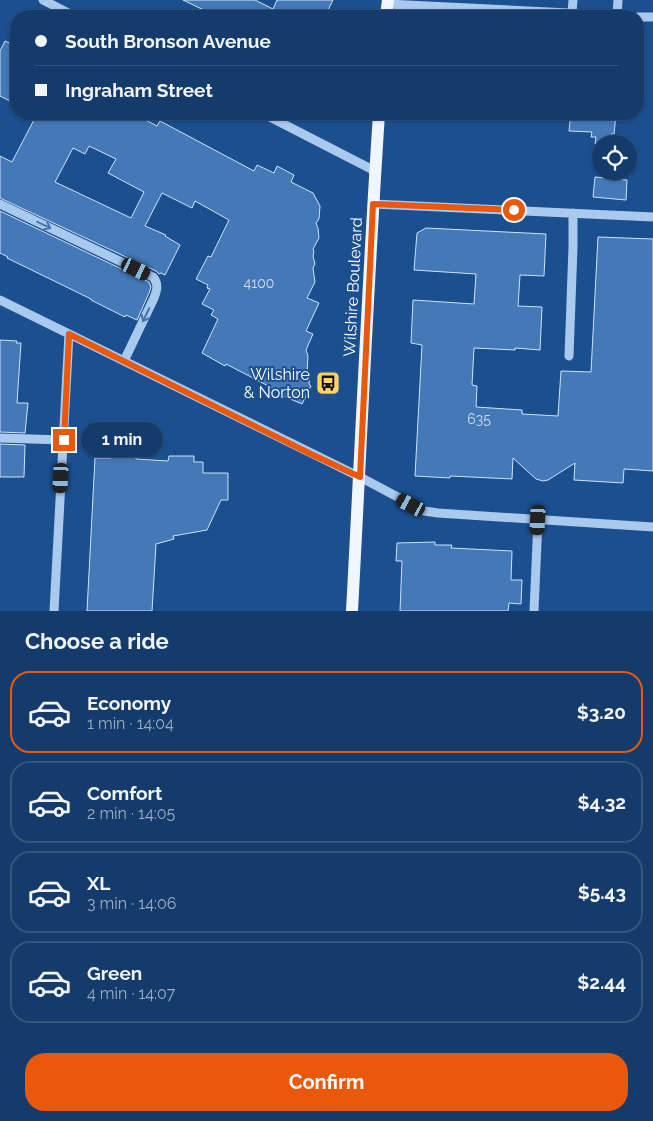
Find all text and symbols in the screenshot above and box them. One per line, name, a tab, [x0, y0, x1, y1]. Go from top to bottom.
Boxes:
text: South Bronson Avenue	[65, 30, 271, 52]
text: Ingraham Street	[65, 79, 213, 101]
map controls	[592, 135, 637, 180]
button: locate	[592, 135, 637, 180]
route start	[503, 199, 525, 221]
street label: Wilshire Boulevard	[340, 217, 366, 357]
one-way arrow	[36, 221, 51, 230]
car	[119, 256, 152, 282]
house number: 4100	[244, 275, 274, 291]
one-way arrow	[140, 307, 150, 322]
place label: Wilshire & Norton	[244, 365, 310, 402]
bus stop icon: Wilshire & Norton	[315, 370, 341, 396]
house number: 635	[467, 411, 491, 427]
callout: 1 min	[82, 422, 164, 458]
route end	[53, 429, 75, 451]
text: 1 min	[102, 430, 142, 449]
car	[52, 463, 69, 493]
car	[394, 491, 427, 519]
car	[529, 505, 546, 535]
text: Choose a ride	[25, 628, 169, 654]
icon: car	[27, 690, 72, 735]
text: Economy	[87, 692, 171, 714]
text: $3.20	[577, 701, 626, 723]
text: 1 min · 14:04	[87, 714, 174, 733]
icon: car	[27, 780, 72, 825]
text: Comfort	[87, 782, 162, 804]
text: $4.32	[578, 791, 626, 813]
text: 2 min · 14:05	[87, 804, 175, 823]
icon: car	[27, 870, 72, 915]
text: XL	[87, 872, 110, 894]
text: $5.43	[578, 881, 626, 903]
text: 3 min · 14:06	[87, 894, 176, 913]
icon: car	[27, 960, 72, 1005]
text: Green	[87, 962, 142, 984]
text: $2.44	[577, 971, 626, 993]
text: 4 min · 14:07	[87, 984, 175, 1003]
button: Confirm	[25, 1053, 628, 1111]

